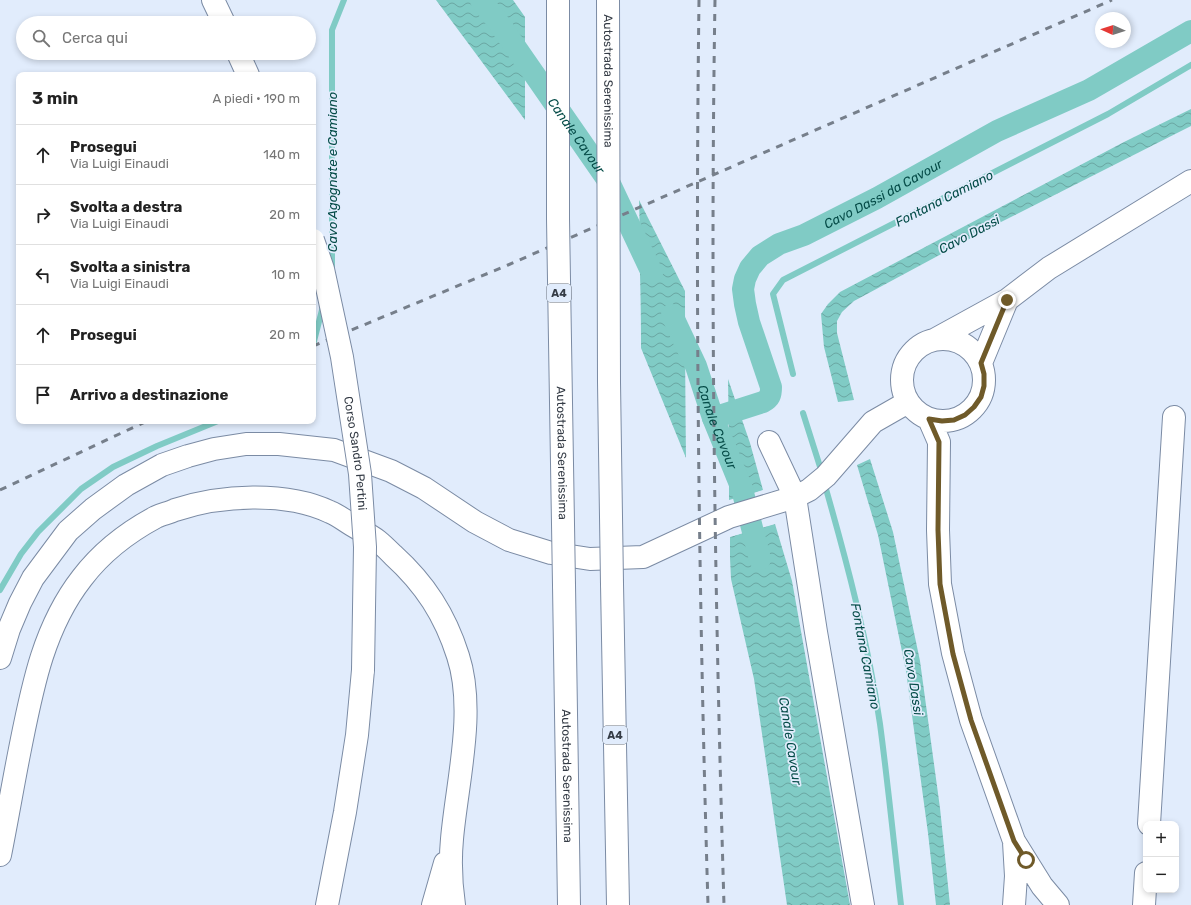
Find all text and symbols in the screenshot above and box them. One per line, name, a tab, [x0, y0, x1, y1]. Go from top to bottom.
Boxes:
north arrow	[1095, 12, 1131, 48]
street label: Autostrada Serenissima	[601, 14, 615, 148]
search box	[16, 16, 316, 60]
icon: search	[30, 27, 52, 49]
text: Cerca qui	[62, 29, 128, 47]
text: 3 min	[32, 88, 78, 108]
text: A piedi · 190 m	[212, 91, 300, 106]
water label: Cavo Agognate e Camiano	[325, 92, 341, 252]
water label: Canale Cavour	[545, 95, 608, 178]
text: Prosegui	[70, 138, 137, 156]
icon: ahead	[32, 144, 54, 166]
text: 140 m	[263, 147, 300, 162]
text: Via Luigi Einaudi	[70, 156, 169, 171]
water label: Cavo Dassi da Cavour	[821, 156, 946, 232]
water label: Fontana Camiano	[893, 167, 996, 230]
text: Svolta a destra	[70, 198, 182, 216]
icon: right	[32, 204, 54, 226]
text: 20 m	[269, 207, 300, 222]
water label: Cavo Dassi	[936, 212, 1003, 257]
text: Via Luigi Einaudi	[70, 216, 169, 231]
text: Svolta a sinistra	[70, 258, 190, 276]
icon: left	[32, 264, 54, 286]
text: 10 m	[271, 267, 300, 282]
text: Via Luigi Einaudi	[70, 276, 169, 291]
road number: A4	[547, 284, 571, 302]
route end	[998, 291, 1016, 309]
icon: ahead	[32, 324, 54, 346]
text: Prosegui	[70, 326, 137, 344]
text: 20 m	[269, 327, 300, 342]
water label: Canale Cavour	[695, 383, 740, 472]
icon: arrive	[32, 384, 54, 406]
text: Arrivo a destinazione	[70, 386, 228, 404]
street label: Autostrada Serenissima	[554, 386, 570, 520]
street label: Corso Sandro Pertini	[341, 395, 369, 511]
water label: Fontana Camiano	[848, 602, 883, 711]
water label: Cavo Dassi	[901, 648, 926, 717]
water label: Canale Cavour	[776, 696, 805, 787]
street label: Autostrada Serenissima	[559, 709, 575, 843]
road number: A4	[603, 726, 627, 744]
map controls	[1143, 821, 1179, 893]
button: +	[1143, 821, 1179, 857]
route start	[1017, 851, 1035, 869]
button: −	[1143, 857, 1179, 893]

